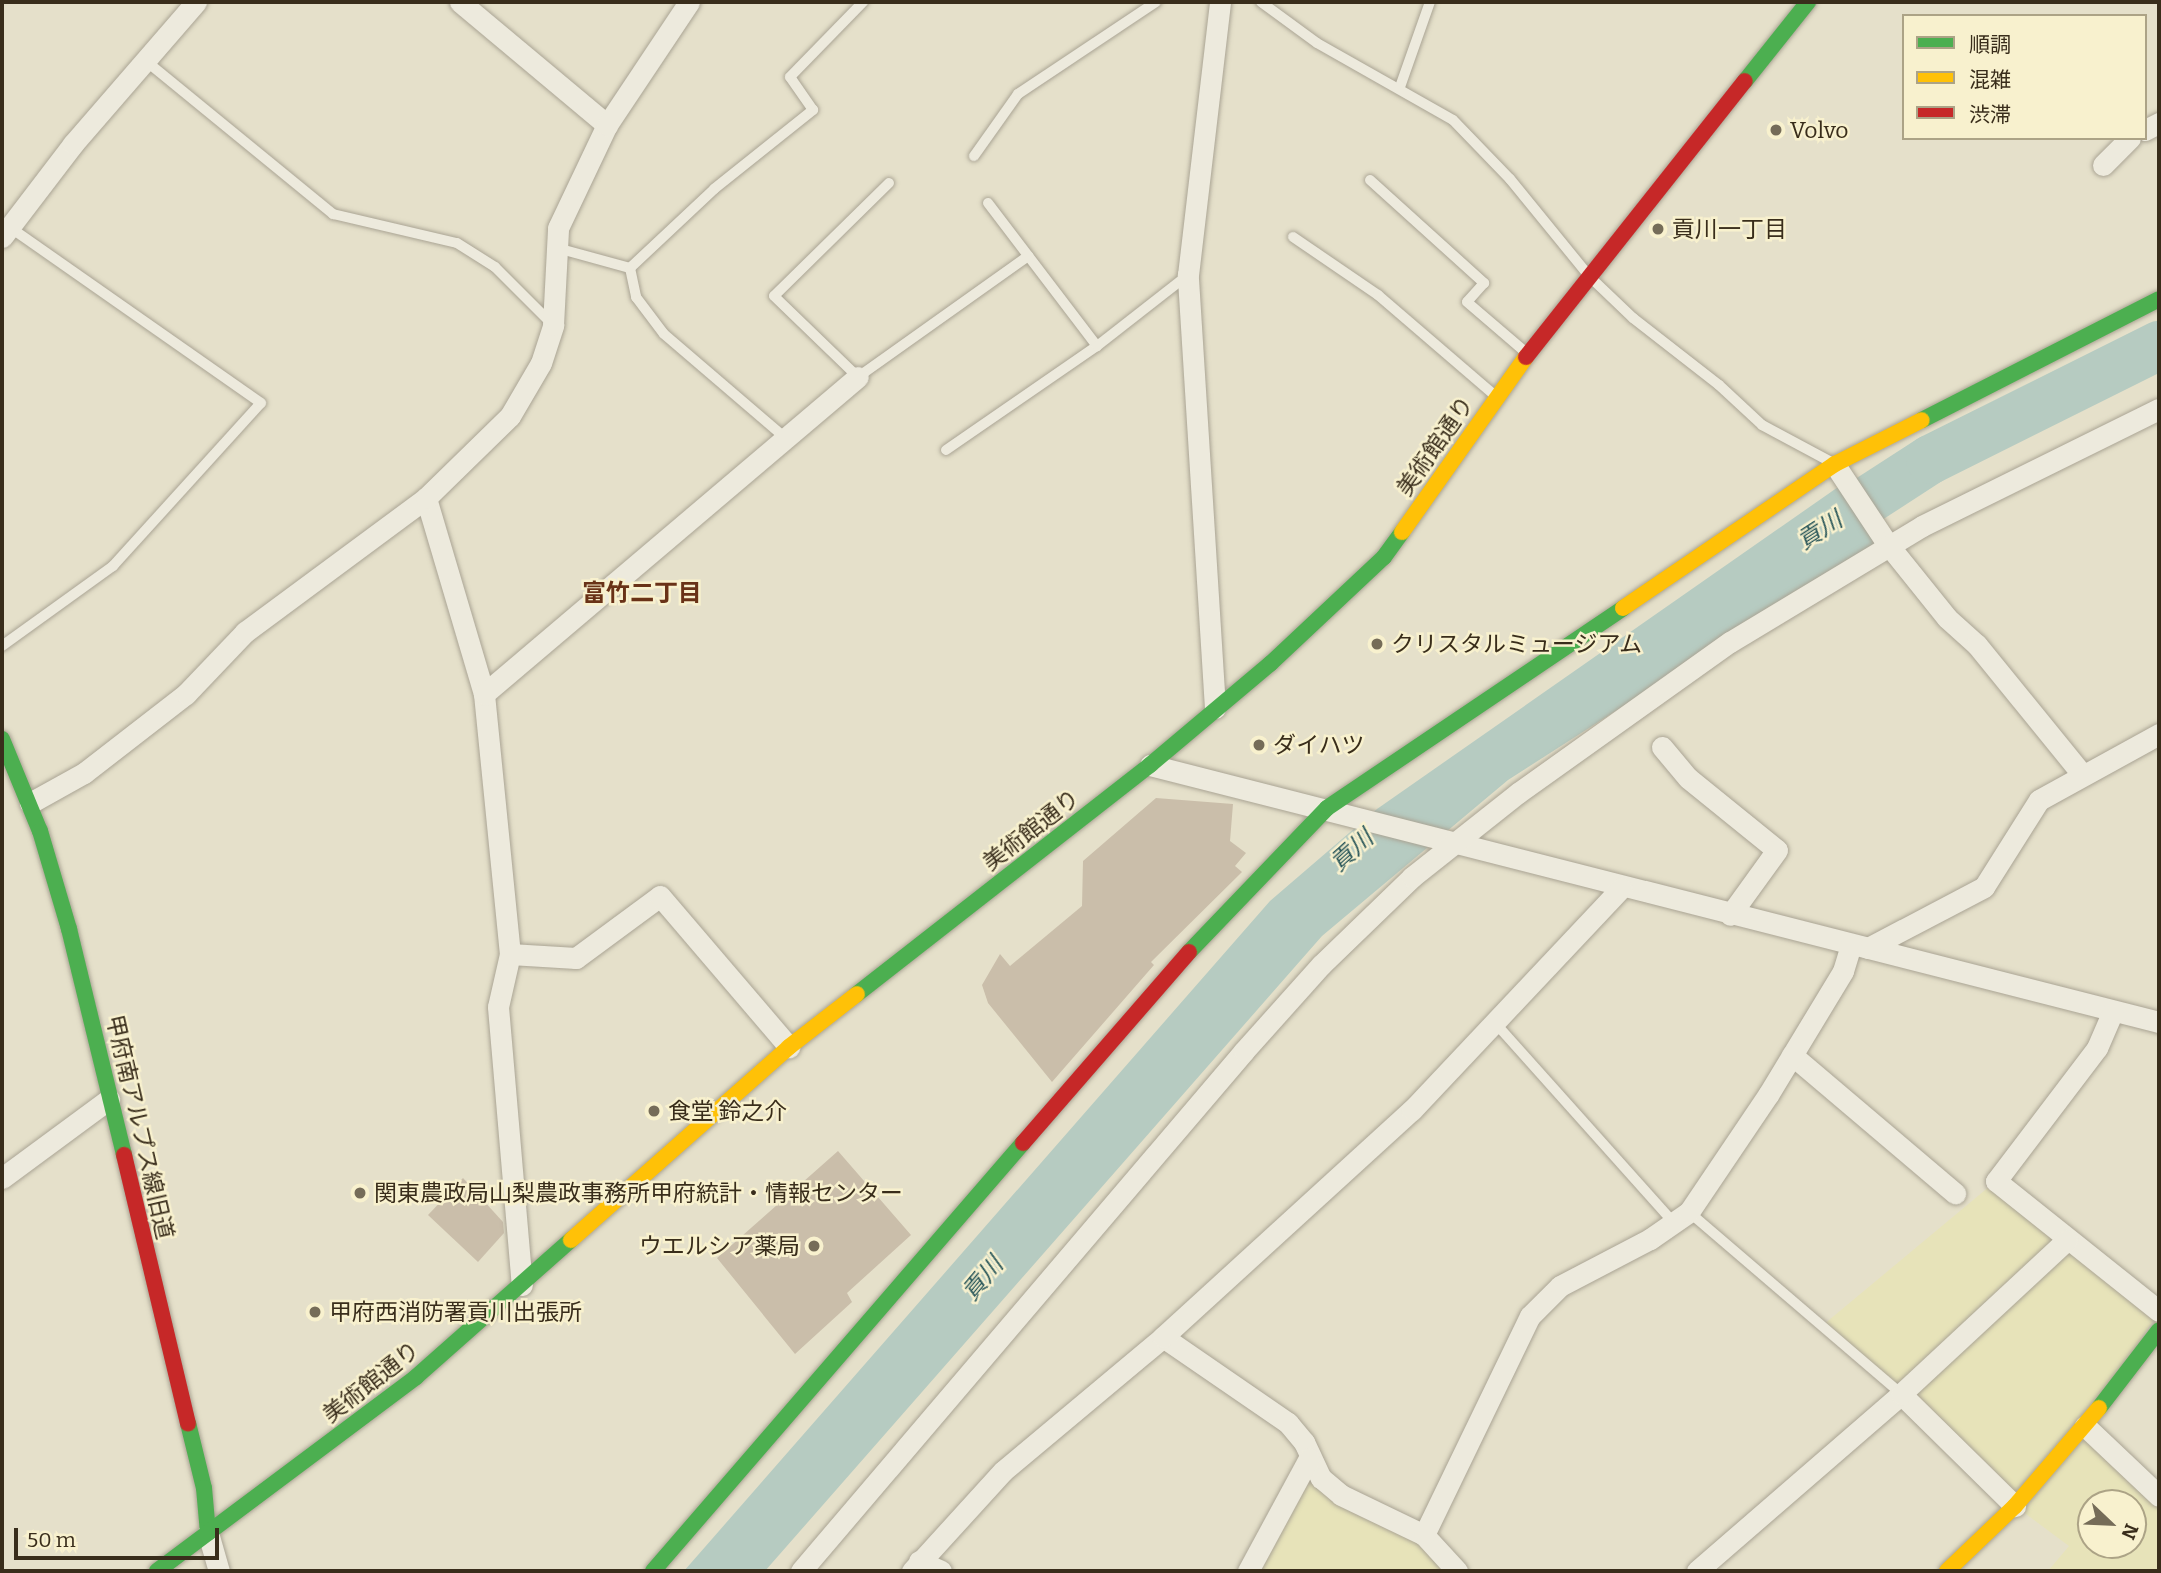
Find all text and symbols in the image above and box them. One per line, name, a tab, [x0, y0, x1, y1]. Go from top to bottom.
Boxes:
legend	[1902, 14, 2147, 140]
text: 順調	[1969, 32, 2011, 58]
text: 混雑	[1969, 67, 2011, 93]
text: 渋滞	[1969, 102, 2011, 128]
place label: Volvo	[1790, 116, 1849, 144]
marker: Volvo	[1768, 122, 1784, 138]
place label: 貢川一丁目	[1672, 215, 1787, 243]
marker: 貢川一丁目	[1650, 221, 1666, 237]
street label: 美術館通り	[1391, 391, 1479, 501]
water label: 貢川	[1792, 506, 1848, 556]
district label: 富竹二丁目	[582, 580, 702, 608]
place label: クリスタルミュージアム	[1391, 630, 1644, 658]
marker: クリスタルミュージアム	[1369, 636, 1385, 652]
place label: ダイハツ	[1273, 731, 1365, 759]
marker: ダイハツ	[1251, 737, 1267, 753]
street label: 美術館通り	[977, 784, 1085, 876]
water label: 貢川	[1325, 824, 1379, 878]
street label: 甲府南アルプス線旧道	[101, 1012, 179, 1242]
place label: 食堂 鈴之介	[668, 1097, 788, 1125]
marker: 食堂 鈴之介	[646, 1103, 662, 1119]
place label: 関東農政局山梨農政事務所甲府統計・情報センター	[374, 1179, 903, 1207]
marker: 関東農政局山梨農政事務所甲府統計・情報センター	[352, 1185, 368, 1201]
place label: ウエルシア薬局	[639, 1232, 800, 1260]
marker: ウエルシア薬局	[806, 1238, 822, 1254]
water label: 貢川	[957, 1251, 1009, 1307]
place label: 甲府西消防署貢川出張所	[329, 1298, 582, 1326]
marker: 甲府西消防署貢川出張所	[307, 1304, 323, 1320]
street label: 美術館通り	[317, 1336, 425, 1428]
north arrow	[2077, 1489, 2147, 1559]
scale bar	[18, 1514, 222, 1558]
text: N	[2117, 1520, 2143, 1543]
text: 50 m	[27, 1527, 76, 1553]

